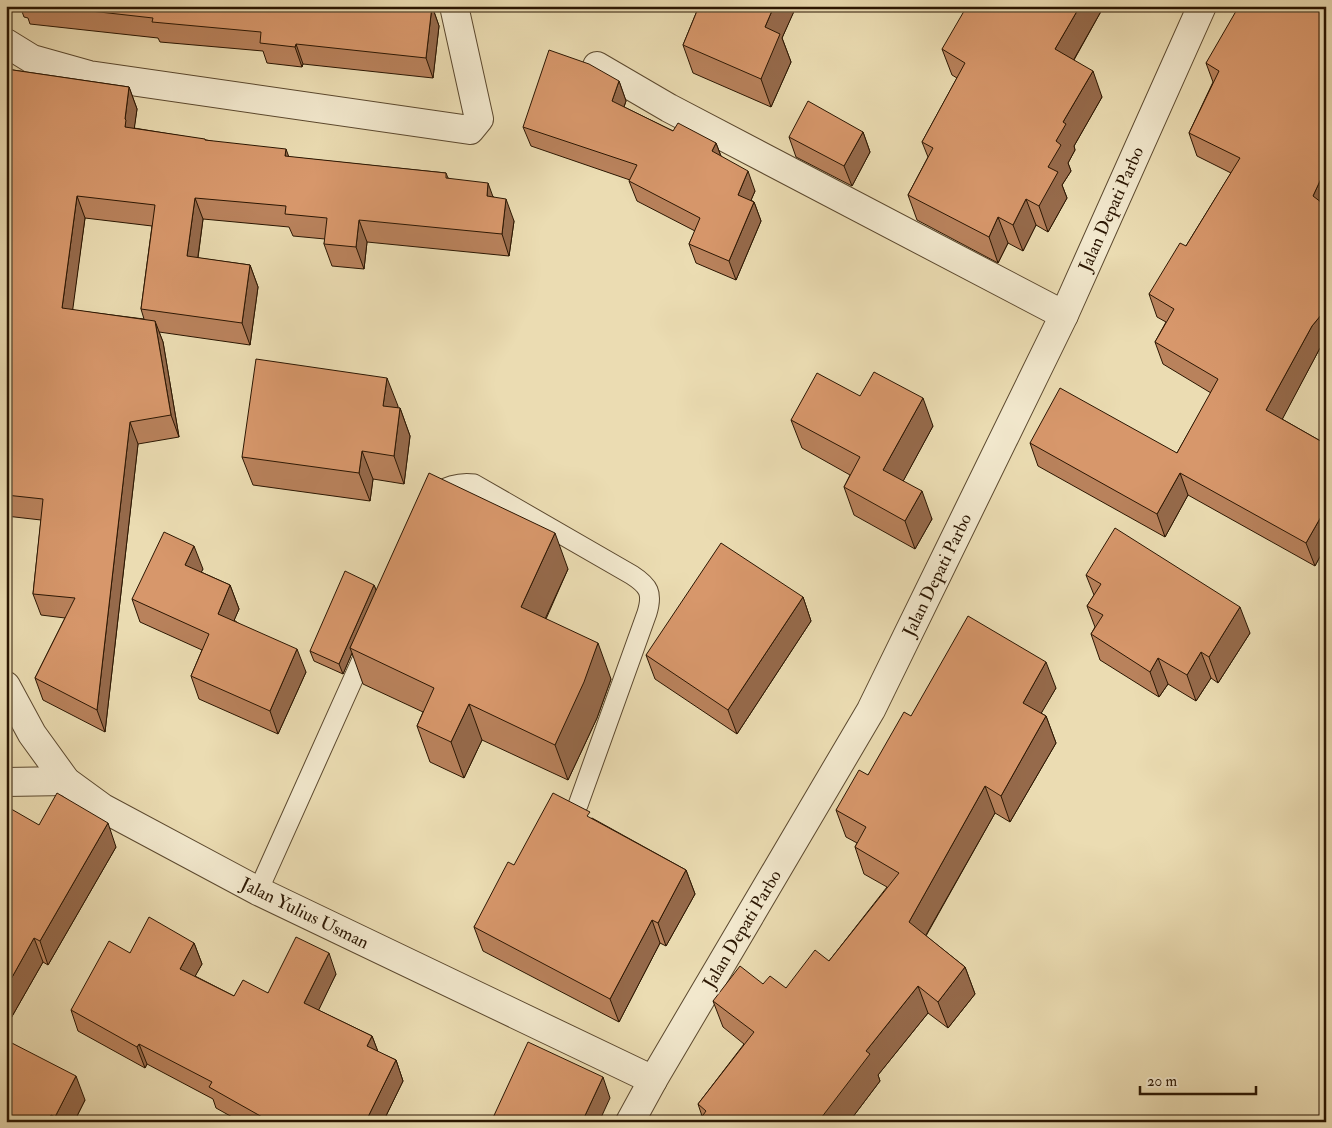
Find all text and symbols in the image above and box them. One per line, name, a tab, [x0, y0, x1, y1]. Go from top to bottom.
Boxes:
street label: Jalan Depati Parbo	[1073, 143, 1149, 276]
street label: Jalan Depati Parbo	[897, 510, 977, 641]
street label: Jalan Depati Parbo	[698, 866, 787, 994]
street label: Jalan Yulius Usman	[236, 872, 373, 954]
scale bar	[1140, 1063, 1256, 1095]
text: 20 m	[1147, 1072, 1177, 1091]

